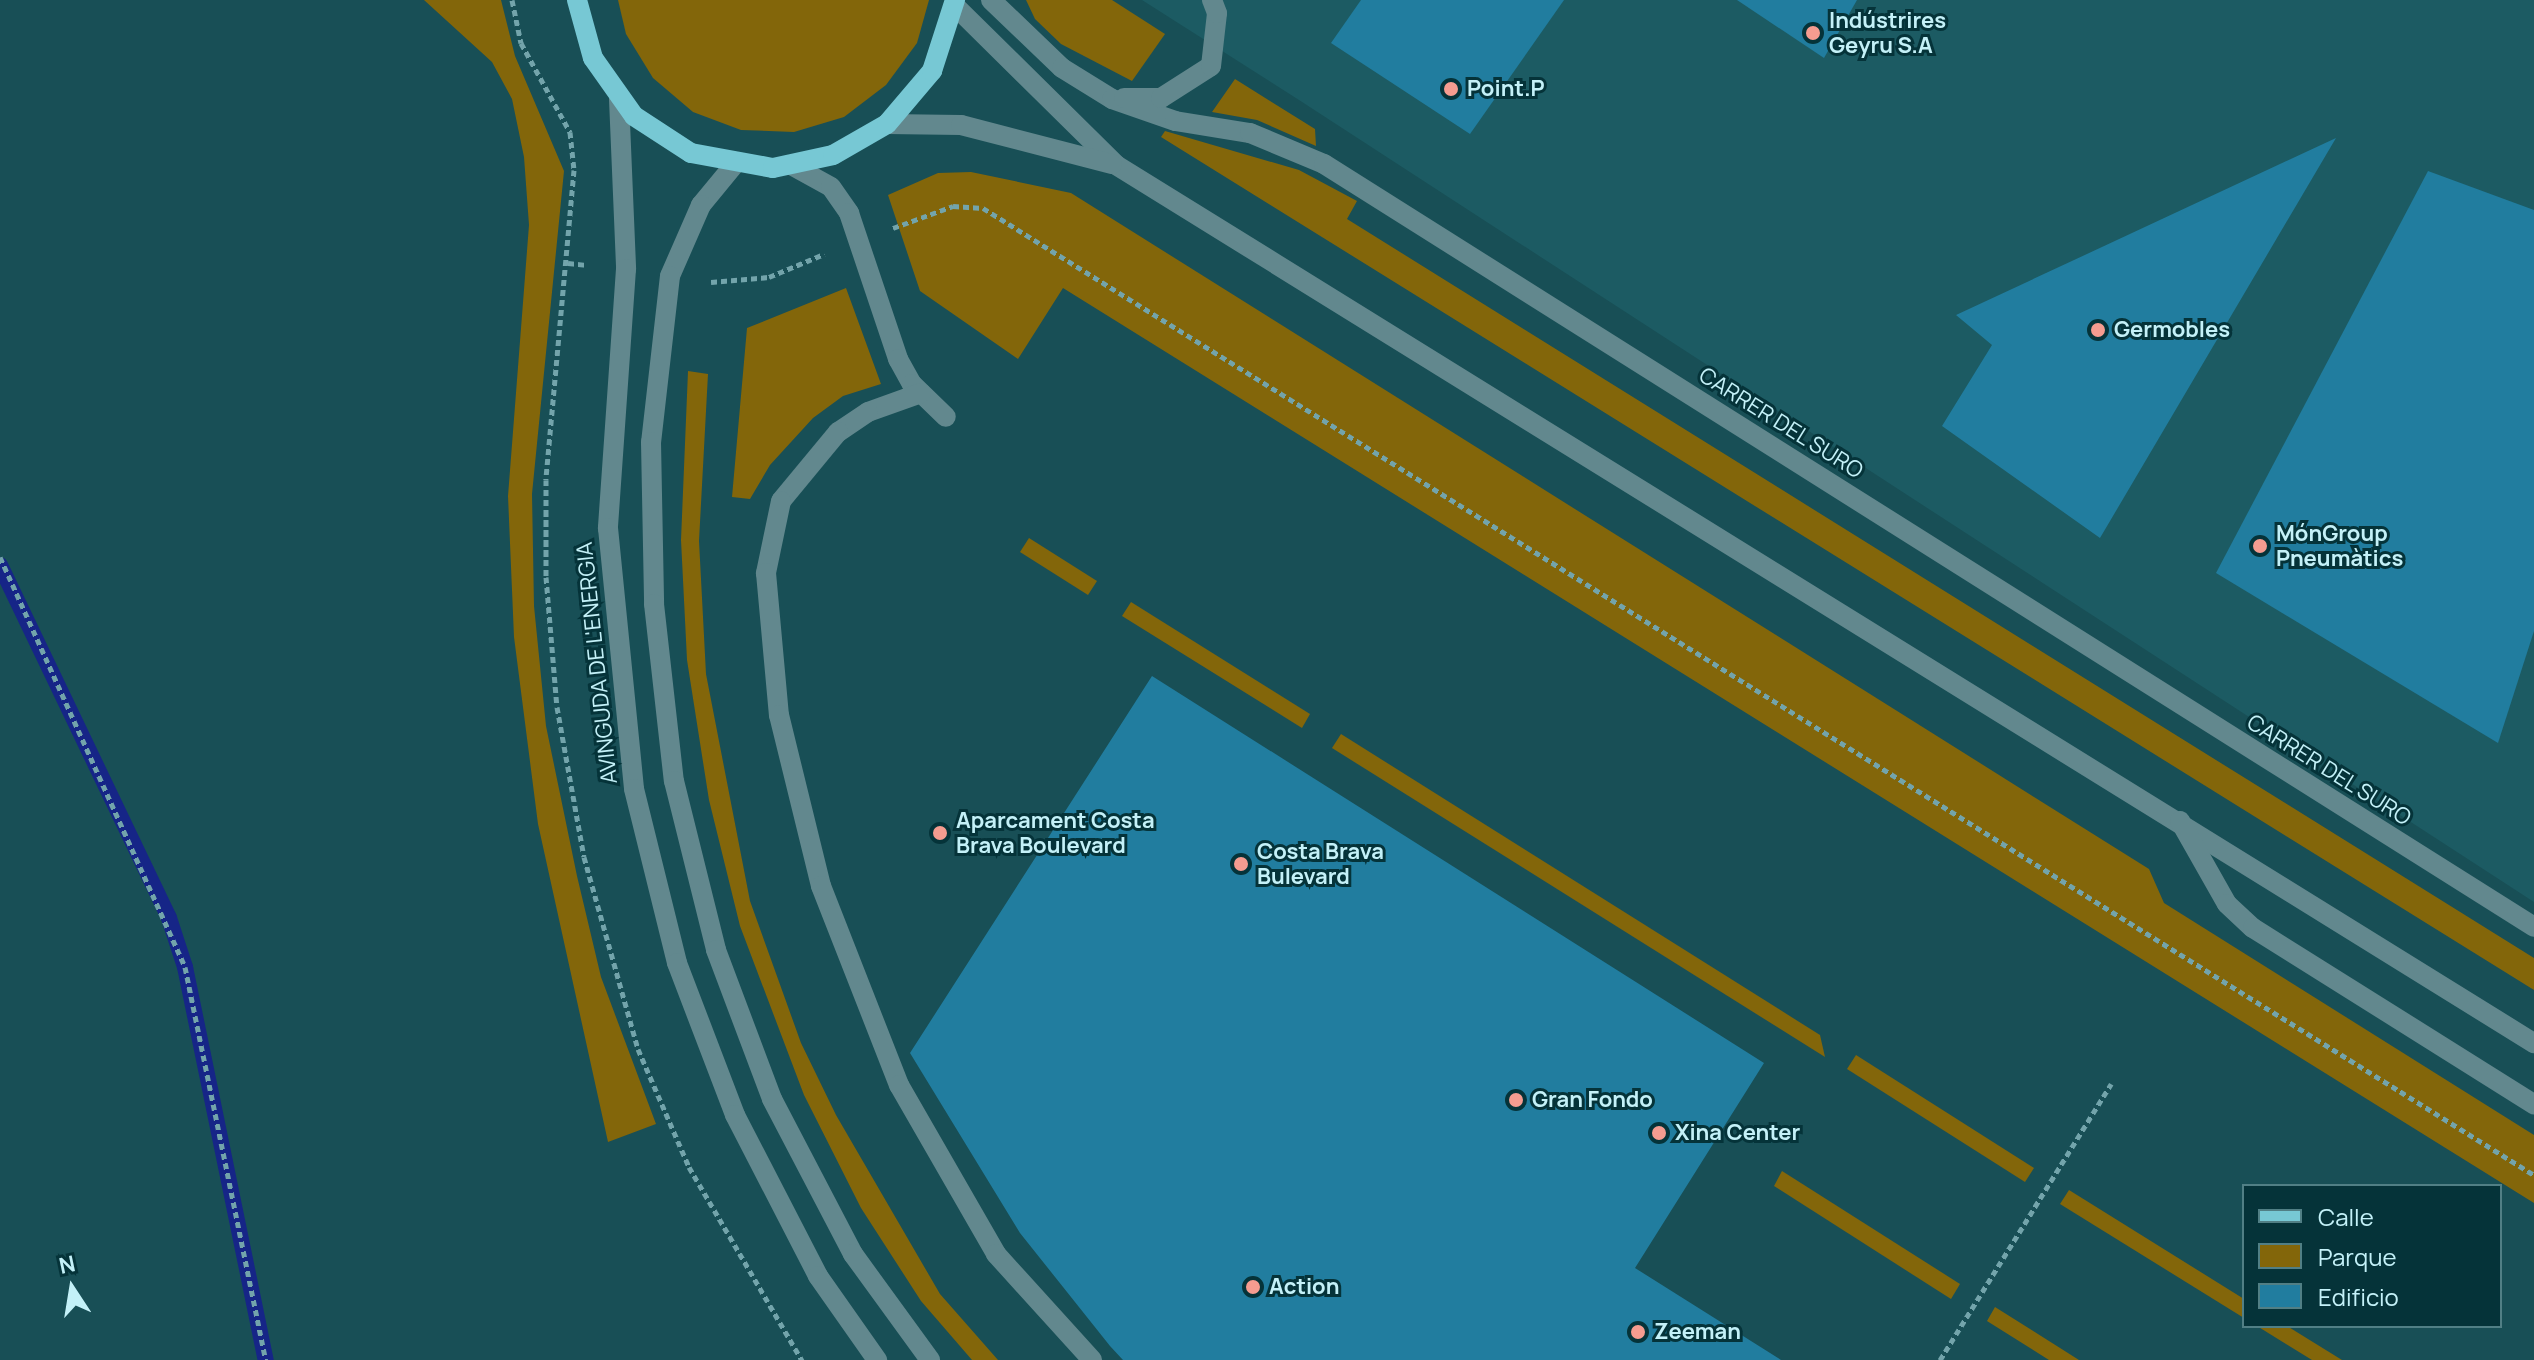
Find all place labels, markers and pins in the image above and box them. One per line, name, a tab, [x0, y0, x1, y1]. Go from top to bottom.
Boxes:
place label: Indústrires Geyru S.A	[1829, 7, 1946, 58]
marker: Indústrires Geyru S.A	[1804, 24, 1822, 42]
place label: Point.P	[1467, 76, 1545, 102]
marker: Point.P	[1442, 80, 1460, 98]
place label: Germobles	[2114, 317, 2230, 343]
marker: Germobles	[2089, 321, 2107, 339]
place label: MónGroup Pneumàtics	[2276, 520, 2403, 572]
marker: MónGroup Pneumàtics	[2251, 537, 2269, 555]
place label: Aparcament Costa Brava Boulevard	[956, 807, 1155, 858]
marker: Aparcament Costa Brava Boulevard	[931, 824, 949, 842]
place label: Costa Brava Bulevard	[1257, 838, 1384, 890]
marker: Costa Brava Bulevard	[1232, 855, 1250, 873]
place label: Gran Fondo	[1532, 1087, 1653, 1113]
marker: Gran Fondo	[1507, 1091, 1525, 1109]
place label: Xina Center	[1675, 1120, 1800, 1146]
marker: Xina Center	[1650, 1124, 1668, 1142]
place label: Action	[1269, 1274, 1339, 1300]
marker: Action	[1244, 1278, 1262, 1296]
place label: Zeeman	[1654, 1319, 1741, 1345]
marker: Zeeman	[1629, 1323, 1647, 1341]

